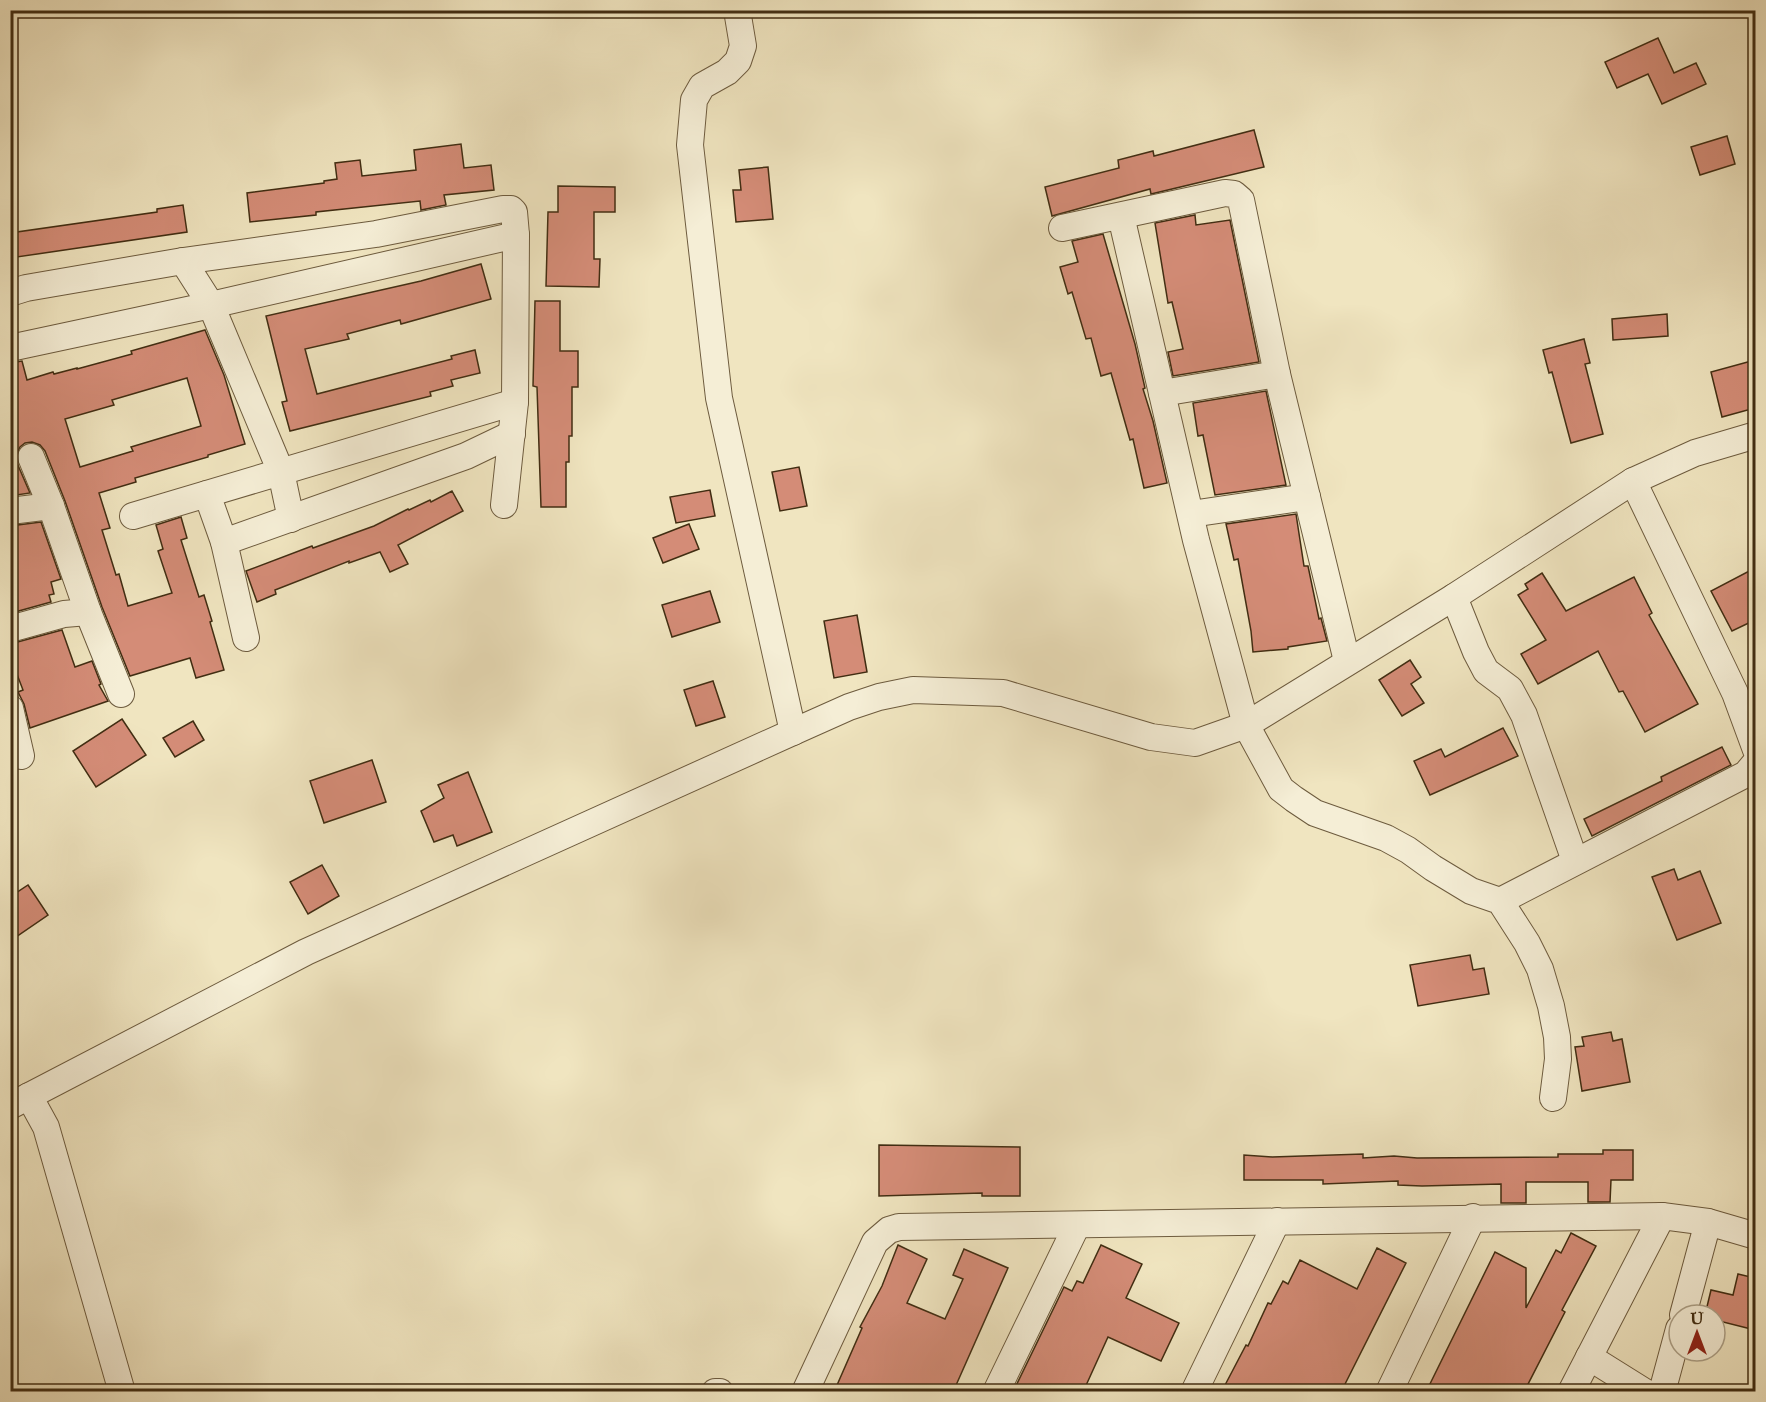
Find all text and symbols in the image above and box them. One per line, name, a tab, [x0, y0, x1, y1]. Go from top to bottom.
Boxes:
north arrow	[1667, 1303, 1727, 1363]
text: U	[1690, 1309, 1704, 1329]

